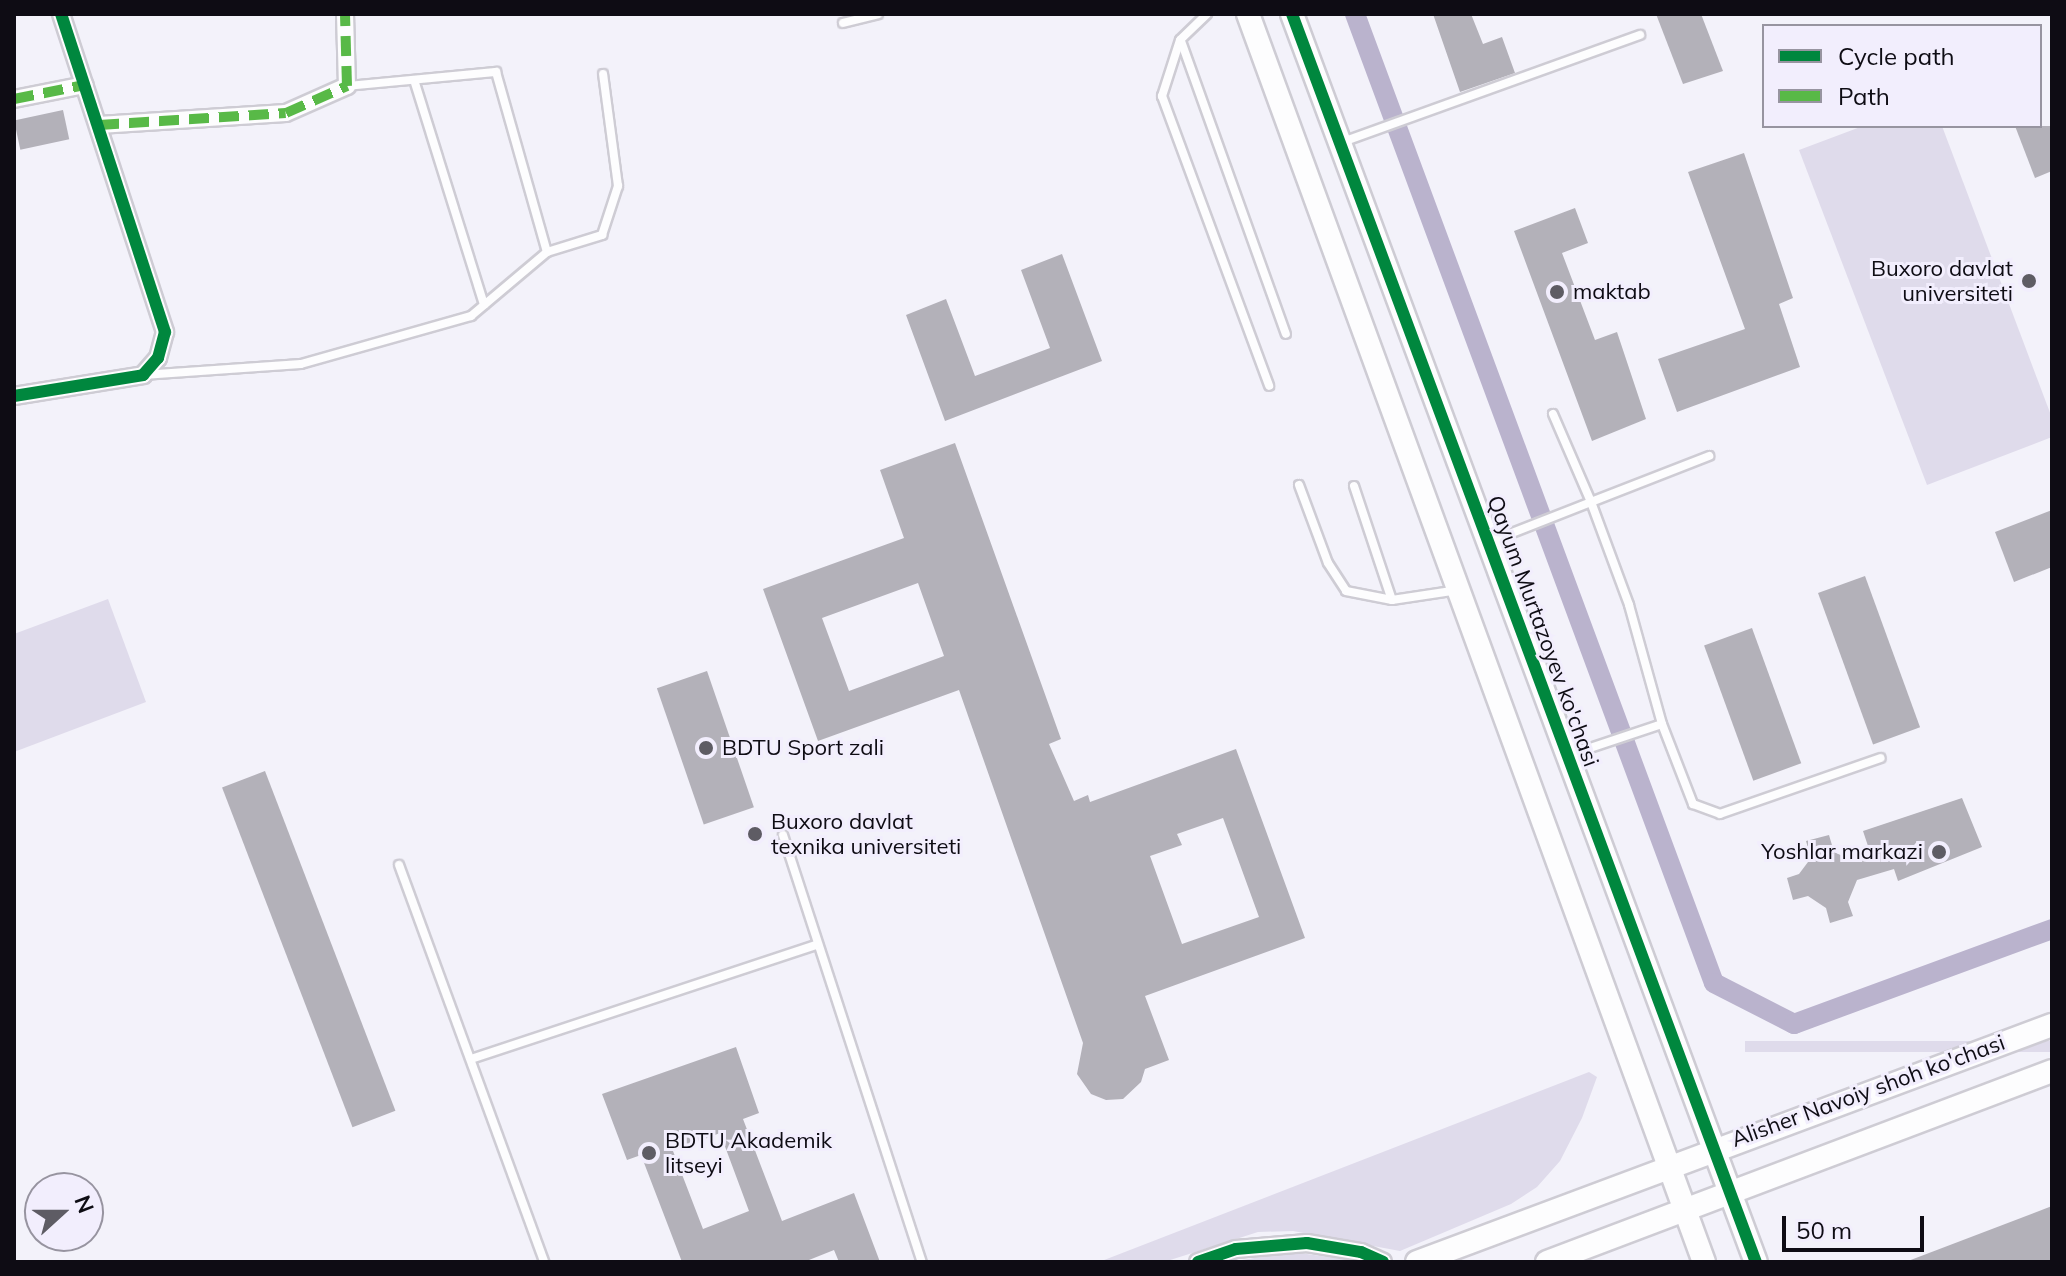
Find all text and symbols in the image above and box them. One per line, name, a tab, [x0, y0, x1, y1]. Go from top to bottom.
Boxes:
legend	[1762, 24, 2042, 128]
text: Cycle path	[1838, 41, 1955, 71]
text: Path	[1838, 81, 1890, 111]
place label: Buxoro davlat universiteti	[1871, 255, 2013, 306]
marker: Buxoro davlat universiteti	[2020, 272, 2038, 290]
place label: maktab	[1573, 279, 1651, 305]
marker: maktab	[1548, 283, 1566, 301]
street label: Qayum Murtazoyev ko'chasi	[1482, 492, 1604, 770]
place label: BDTU Sport zali	[722, 735, 884, 761]
marker: BDTU Sport zali	[697, 739, 715, 757]
place label: Buxoro davlat texnika universiteti	[771, 808, 961, 860]
marker: Buxoro davlat texnika universiteti	[746, 825, 764, 843]
place label: Yoshlar markazi	[1761, 839, 1923, 865]
marker: Yoshlar markazi	[1930, 843, 1948, 861]
street label: Alisher Navoiy shoh ko'chasi	[1728, 1029, 2008, 1153]
place label: BDTU Akademik litseyi	[665, 1127, 832, 1178]
marker: BDTU Akademik litseyi	[640, 1144, 658, 1162]
north arrow	[24, 1172, 104, 1252]
text: N	[68, 1191, 101, 1217]
scale bar	[1786, 1200, 1928, 1250]
text: 50 m	[1796, 1215, 1852, 1245]

